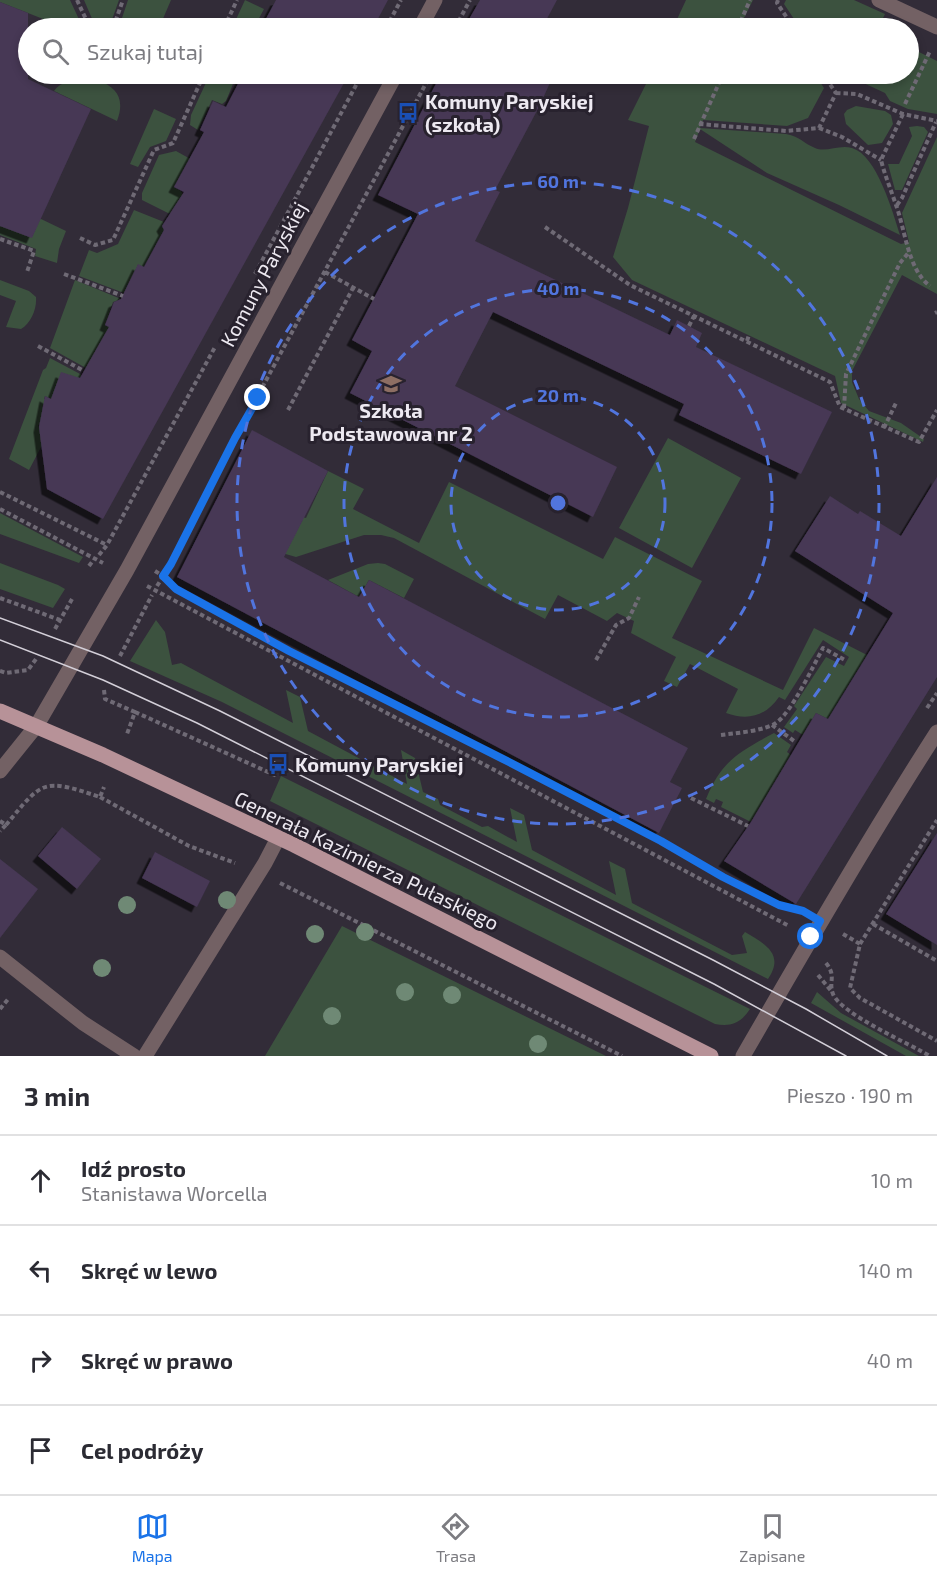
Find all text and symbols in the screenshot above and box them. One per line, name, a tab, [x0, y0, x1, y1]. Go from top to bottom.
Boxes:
search box	[18, 18, 919, 84]
icon: search	[39, 35, 72, 68]
text: Szukaj tutaj	[87, 38, 203, 64]
place label: Komuny Paryskiej (szkoła)	[425, 89, 593, 136]
bus stop icon: Komuny Paryskiej (szkoła)	[396, 101, 420, 125]
text: 60 m	[537, 170, 579, 192]
street label: Komuny Paryskiej	[215, 198, 311, 350]
text: 40 m	[537, 277, 579, 299]
school or university icon: Szkoła Podstawowa nr 2	[379, 372, 403, 396]
route end	[244, 384, 270, 410]
text: 20 m	[537, 384, 579, 406]
place label: Szkoła Podstawowa nr 2	[309, 398, 473, 445]
centre of rings	[548, 493, 568, 513]
bus stop icon: Komuny Paryskiej	[266, 752, 290, 776]
place label: Komuny Paryskiej	[295, 752, 463, 777]
street label: Generała Kazimierza Pułaskiego	[231, 785, 503, 935]
route start	[797, 923, 823, 949]
text: 3 min	[24, 1080, 90, 1111]
text: Pieszo · 190 m	[787, 1083, 913, 1107]
text: Idź prosto	[81, 1155, 186, 1181]
icon: ahead	[24, 1164, 57, 1197]
text: 10 m	[871, 1168, 913, 1192]
text: Stanisława Worcella	[81, 1181, 268, 1205]
icon: left	[24, 1254, 57, 1287]
text: Skręć w lewo	[81, 1257, 218, 1283]
text: 140 m	[859, 1258, 913, 1282]
icon: right	[24, 1344, 57, 1377]
text: Skręć w prawo	[81, 1347, 233, 1373]
text: 40 m	[867, 1348, 913, 1372]
icon: arrive	[24, 1434, 57, 1467]
text: Cel podróży	[81, 1437, 203, 1463]
tab: Mapa	[132, 1510, 173, 1565]
tab: Trasa	[436, 1510, 476, 1565]
tab: Zapisane	[739, 1510, 805, 1565]

